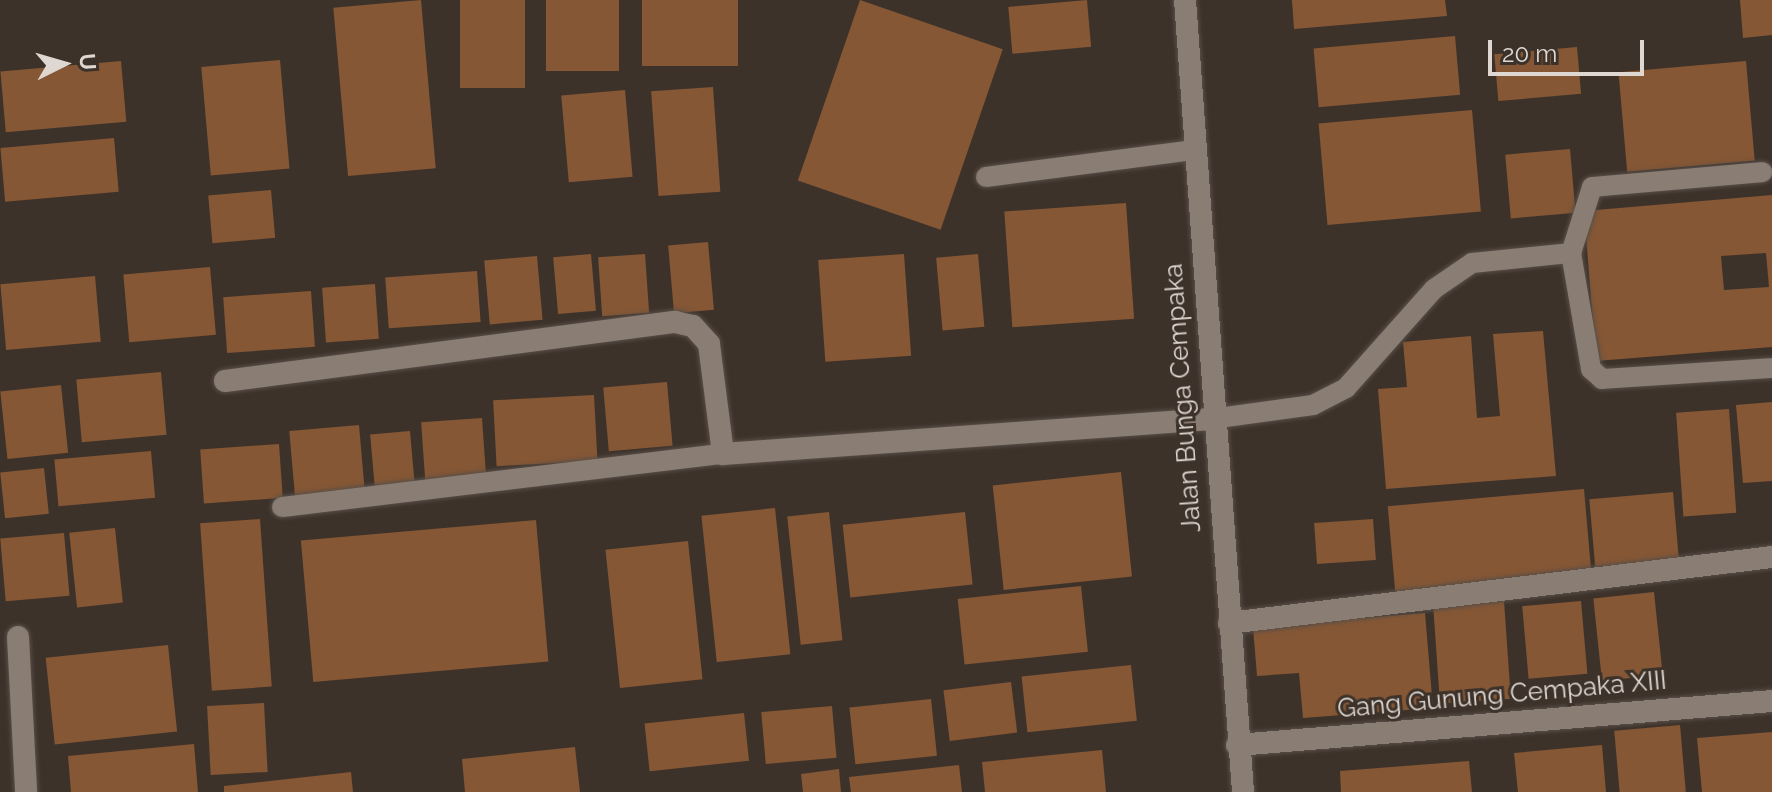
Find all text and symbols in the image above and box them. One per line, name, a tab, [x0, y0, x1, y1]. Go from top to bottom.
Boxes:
north arrow	[24, 24, 104, 104]
scale bar	[1492, 24, 1648, 74]
text: 20 m	[1502, 39, 1557, 68]
text: U	[74, 53, 102, 71]
street label: Jalan Bunga Cempaka	[1158, 263, 1208, 533]
street label: Gang Gunung Cempaka XIII	[1336, 665, 1668, 725]

